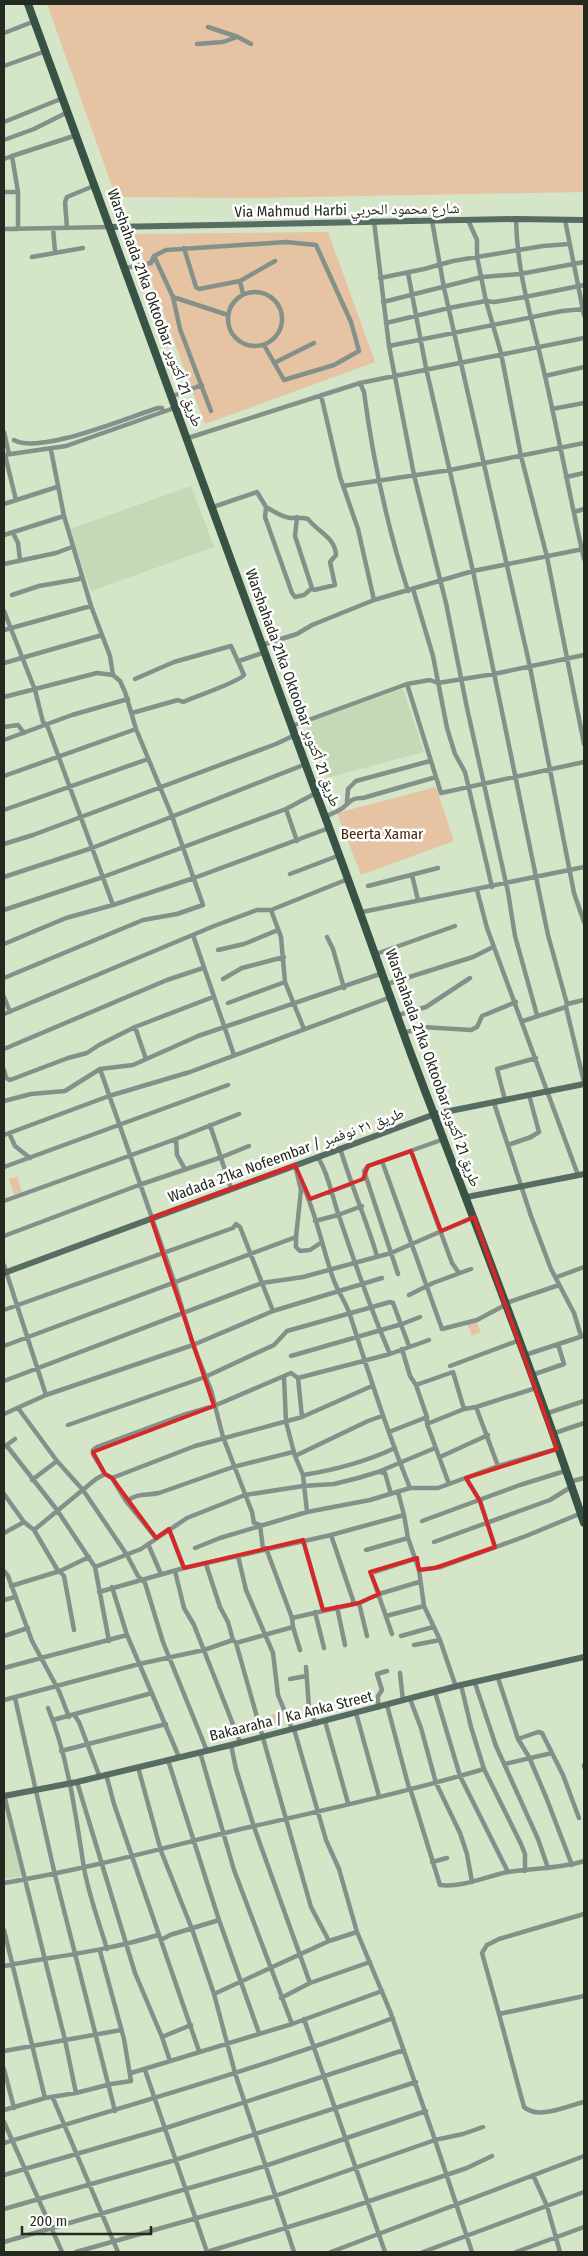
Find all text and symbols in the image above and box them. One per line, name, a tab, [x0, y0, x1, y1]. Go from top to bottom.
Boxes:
street label: Warshahada 21ka Oktoobar طريق 21 أكتوبر	[103, 187, 207, 430]
street label: Via Mahmud Harbi شارع محمود الحربي	[234, 199, 460, 224]
street label: Warshahada 21ka Oktoobar طريق 21 أكتوبر	[241, 567, 345, 810]
park label: Beerta Xamar	[341, 825, 424, 843]
street label: Warshahada 21ka Oktoobar طريق 21 أكتوبر	[381, 947, 485, 1190]
street label: Wadada 21ka Nofeembar / طريق ٢١ نوفمبر	[166, 1104, 407, 1207]
street label: Bakaaraha / Ka Anka Street	[208, 1687, 374, 1745]
scale bar	[22, 2204, 151, 2236]
text: 200 m	[30, 2212, 67, 2230]

